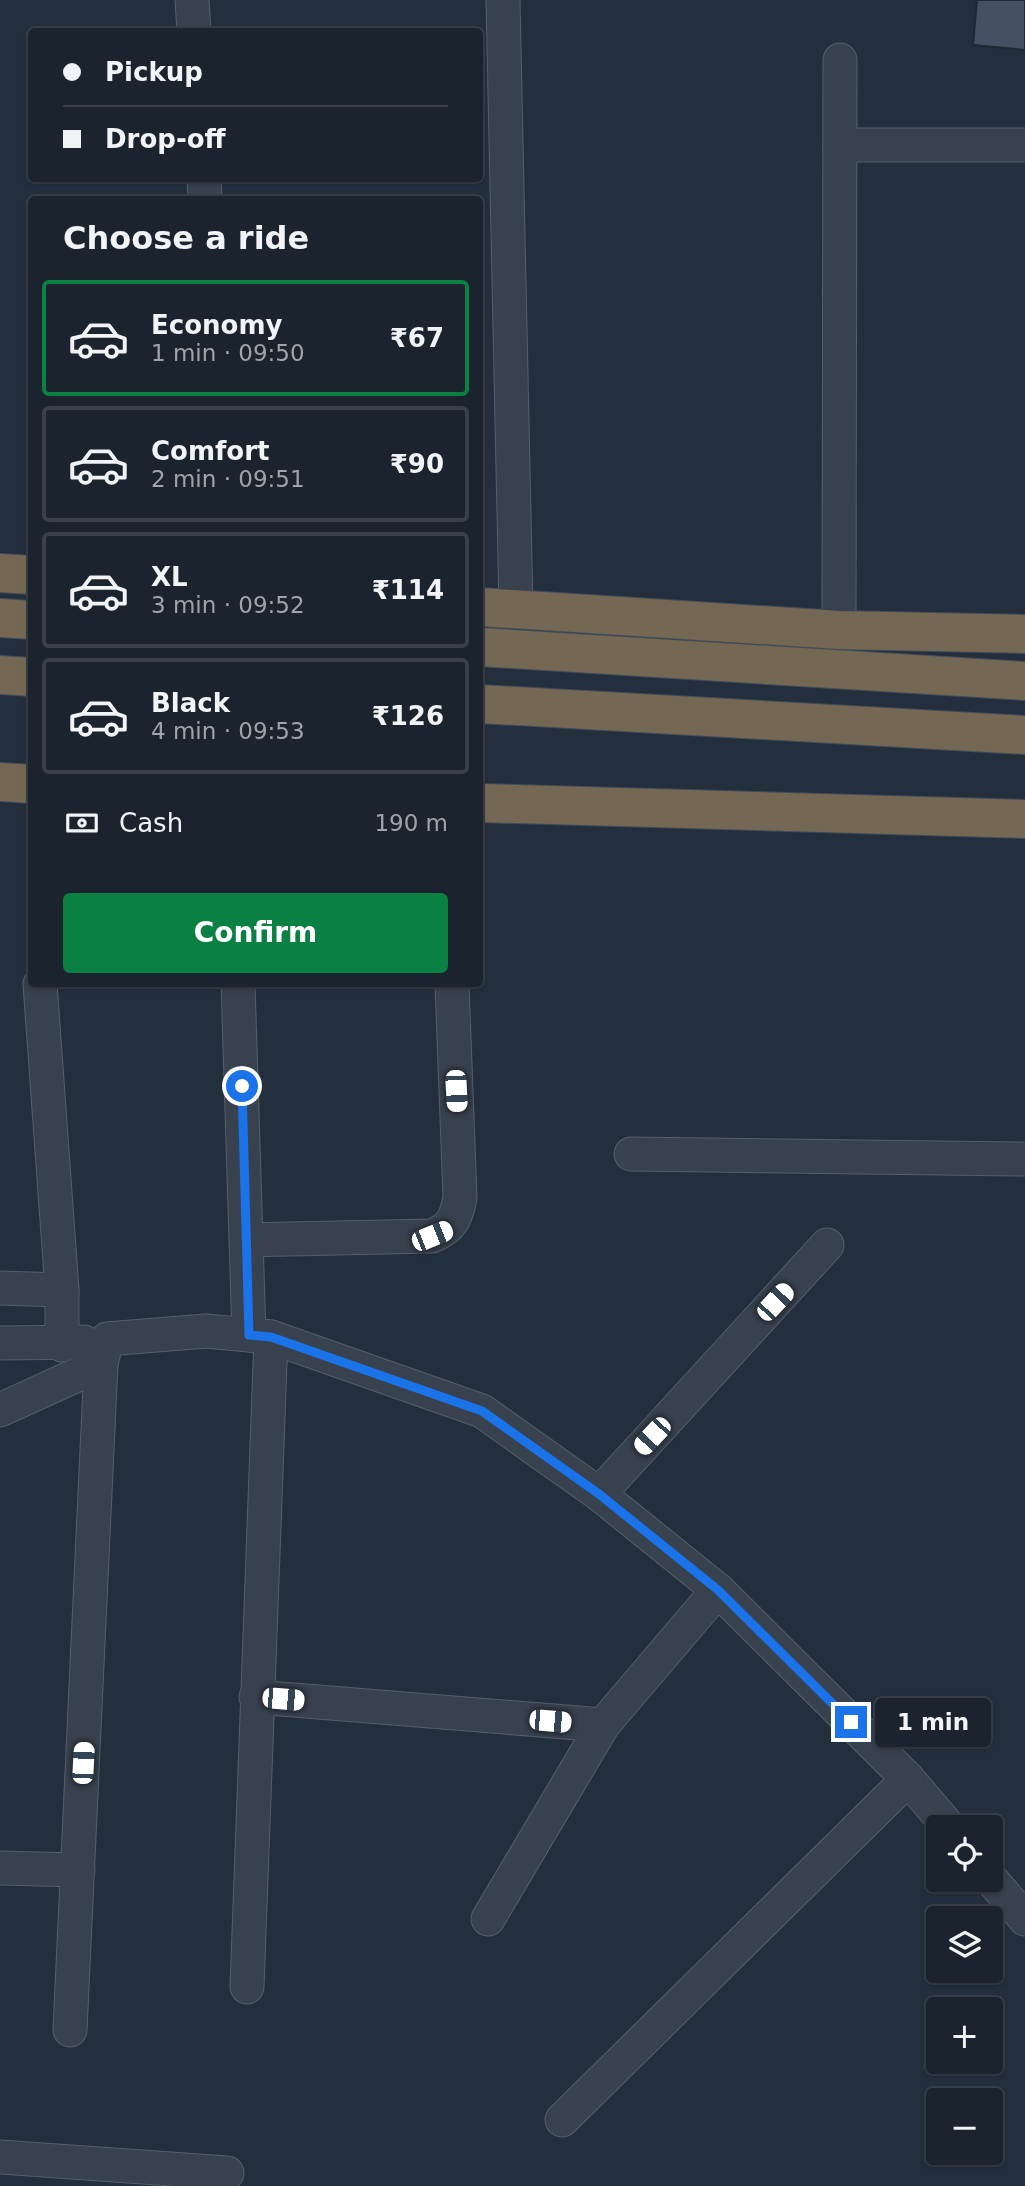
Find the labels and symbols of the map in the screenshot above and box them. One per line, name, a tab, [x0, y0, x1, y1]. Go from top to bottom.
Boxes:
car	[445, 1069, 468, 1113]
route start	[226, 1070, 258, 1102]
car	[409, 1218, 456, 1254]
car	[753, 1279, 798, 1325]
car	[630, 1413, 675, 1459]
car	[262, 1687, 305, 1711]
callout: 1 min	[876, 1698, 991, 1746]
route end	[835, 1706, 867, 1738]
car	[529, 1709, 572, 1733]
car	[72, 1741, 95, 1785]

